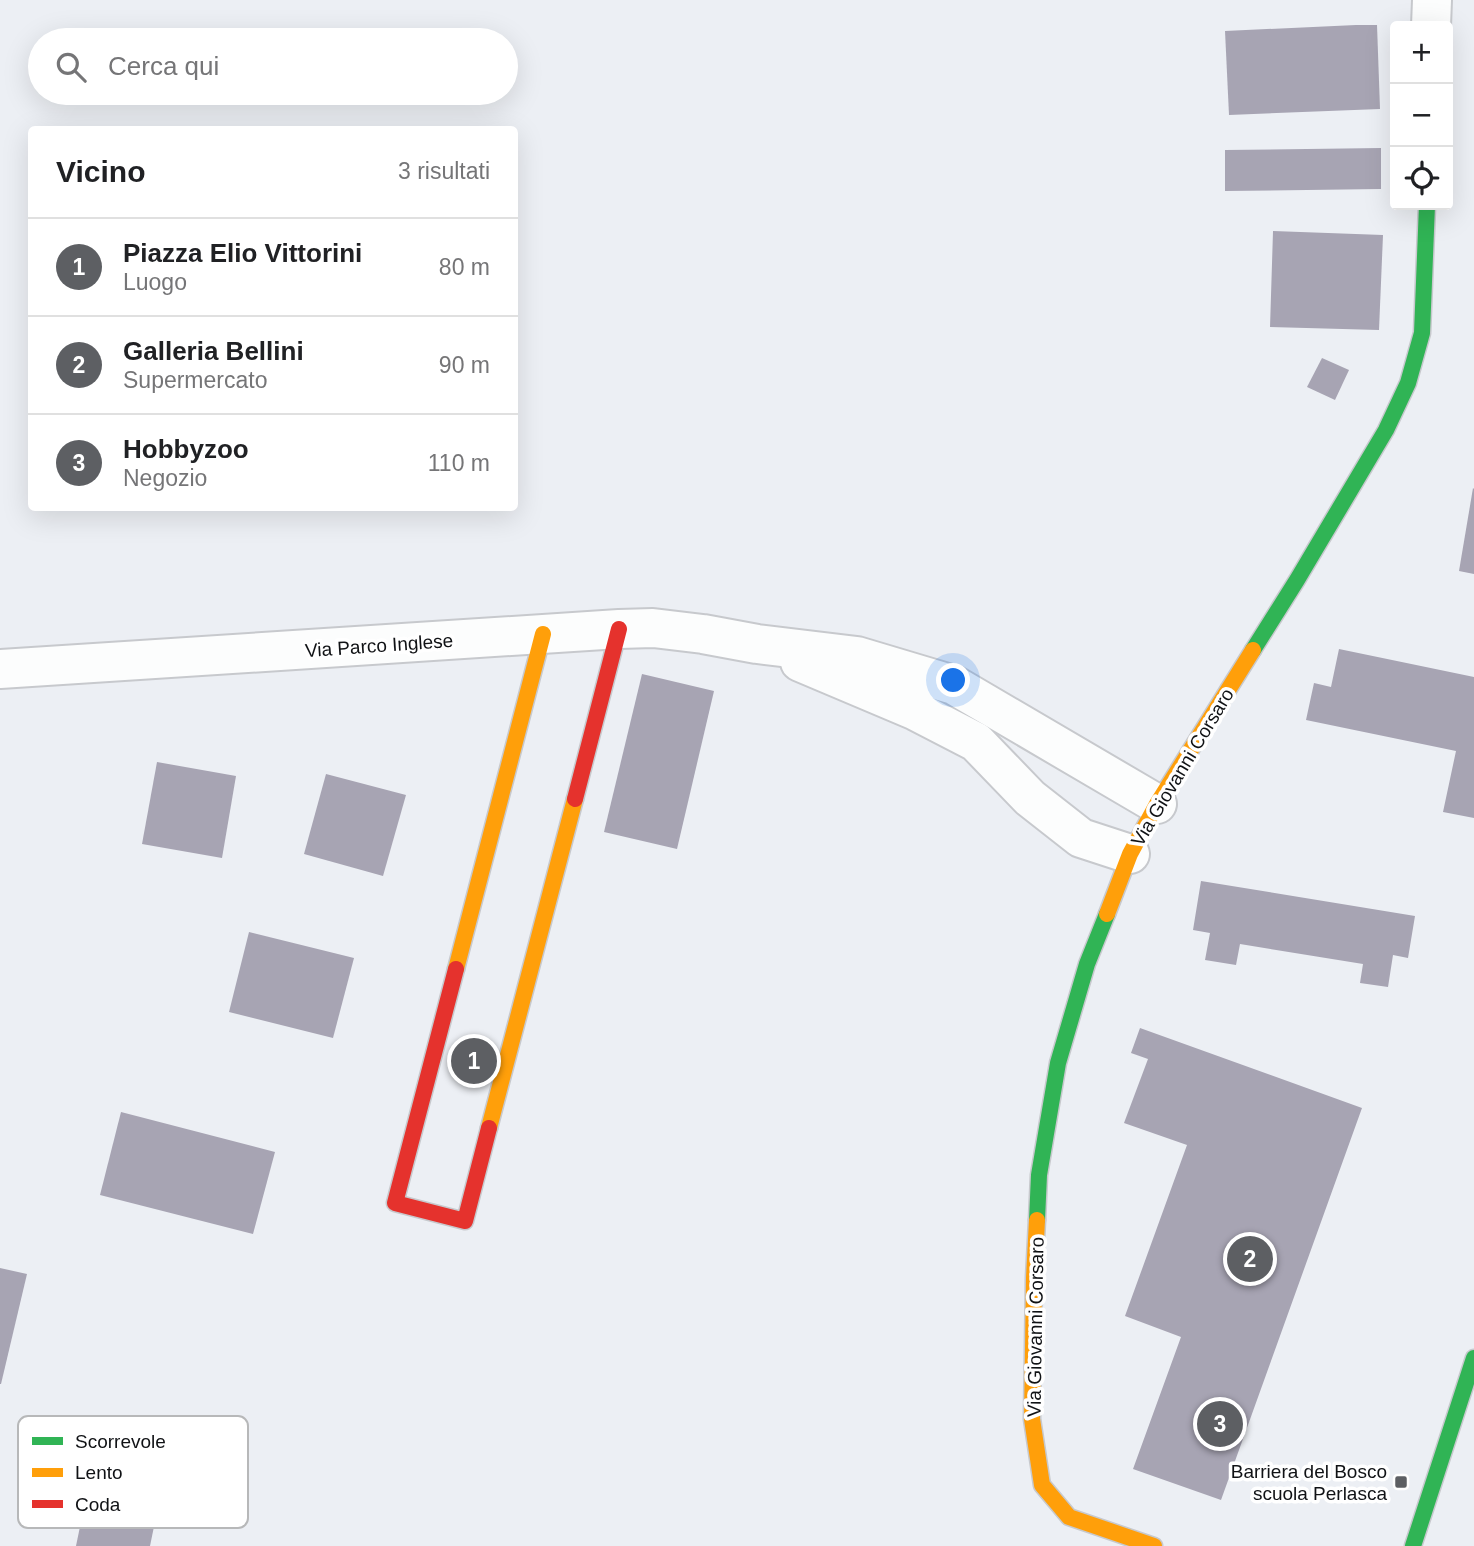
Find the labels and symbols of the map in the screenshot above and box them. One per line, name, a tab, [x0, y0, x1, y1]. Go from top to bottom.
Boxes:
street label: Via Parco Inglese	[304, 630, 454, 661]
your location	[936, 663, 970, 697]
street label: Via Giovanni Corsaro	[1127, 685, 1238, 850]
pin: 1	[451, 1035, 497, 1087]
pin: 2	[1227, 1233, 1273, 1285]
street label: Via Giovanni Corsaro	[1023, 1237, 1048, 1417]
pin: 3	[1197, 1398, 1243, 1450]
legend	[18, 1416, 248, 1528]
text: Scorrevole	[75, 1431, 166, 1452]
place label: Barriera del Bosco scuola Perlasca	[1231, 1461, 1387, 1504]
text: Lento	[75, 1462, 123, 1483]
marker: Barriera del Bosco scuola Perlasca	[1393, 1474, 1409, 1490]
text: Coda	[75, 1494, 121, 1515]

